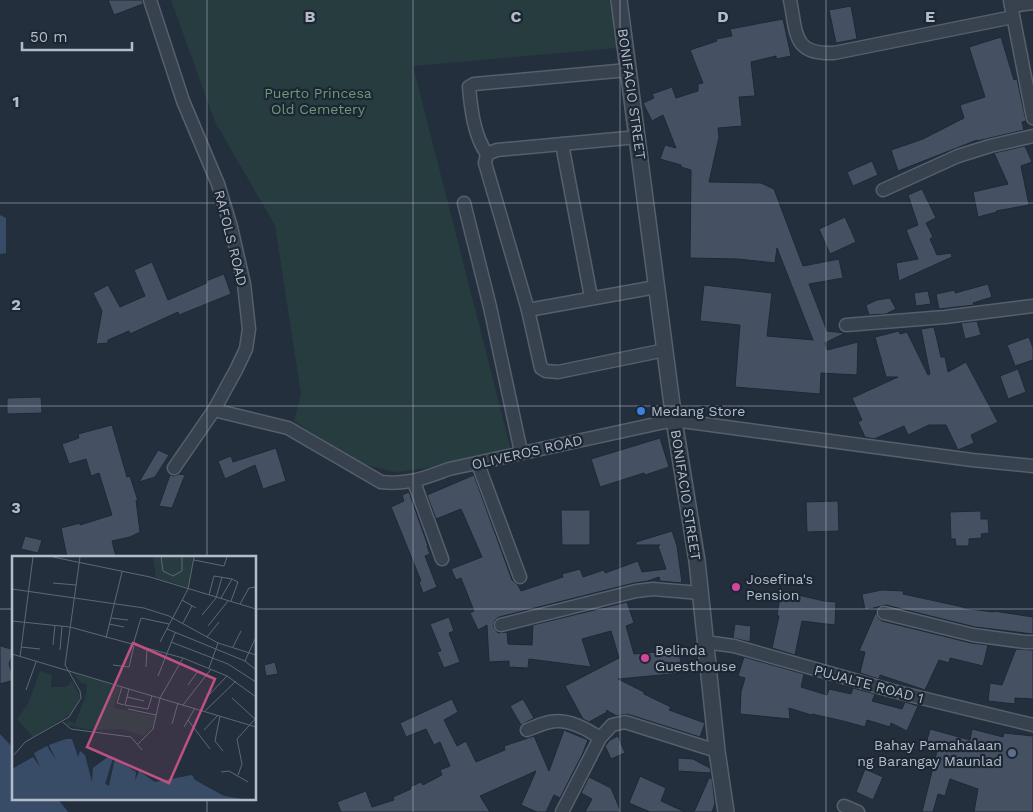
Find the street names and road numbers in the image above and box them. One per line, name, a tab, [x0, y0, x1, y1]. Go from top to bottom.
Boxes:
street label: BONIFACIO STREET	[615, 27, 649, 161]
street label: RAFOLS ROAD	[211, 188, 251, 288]
street label: BONIFACIO STREET	[668, 428, 704, 562]
street label: OLIVEROS ROAD	[470, 431, 584, 473]
street label: PUJALTE ROAD 1	[812, 662, 926, 706]

